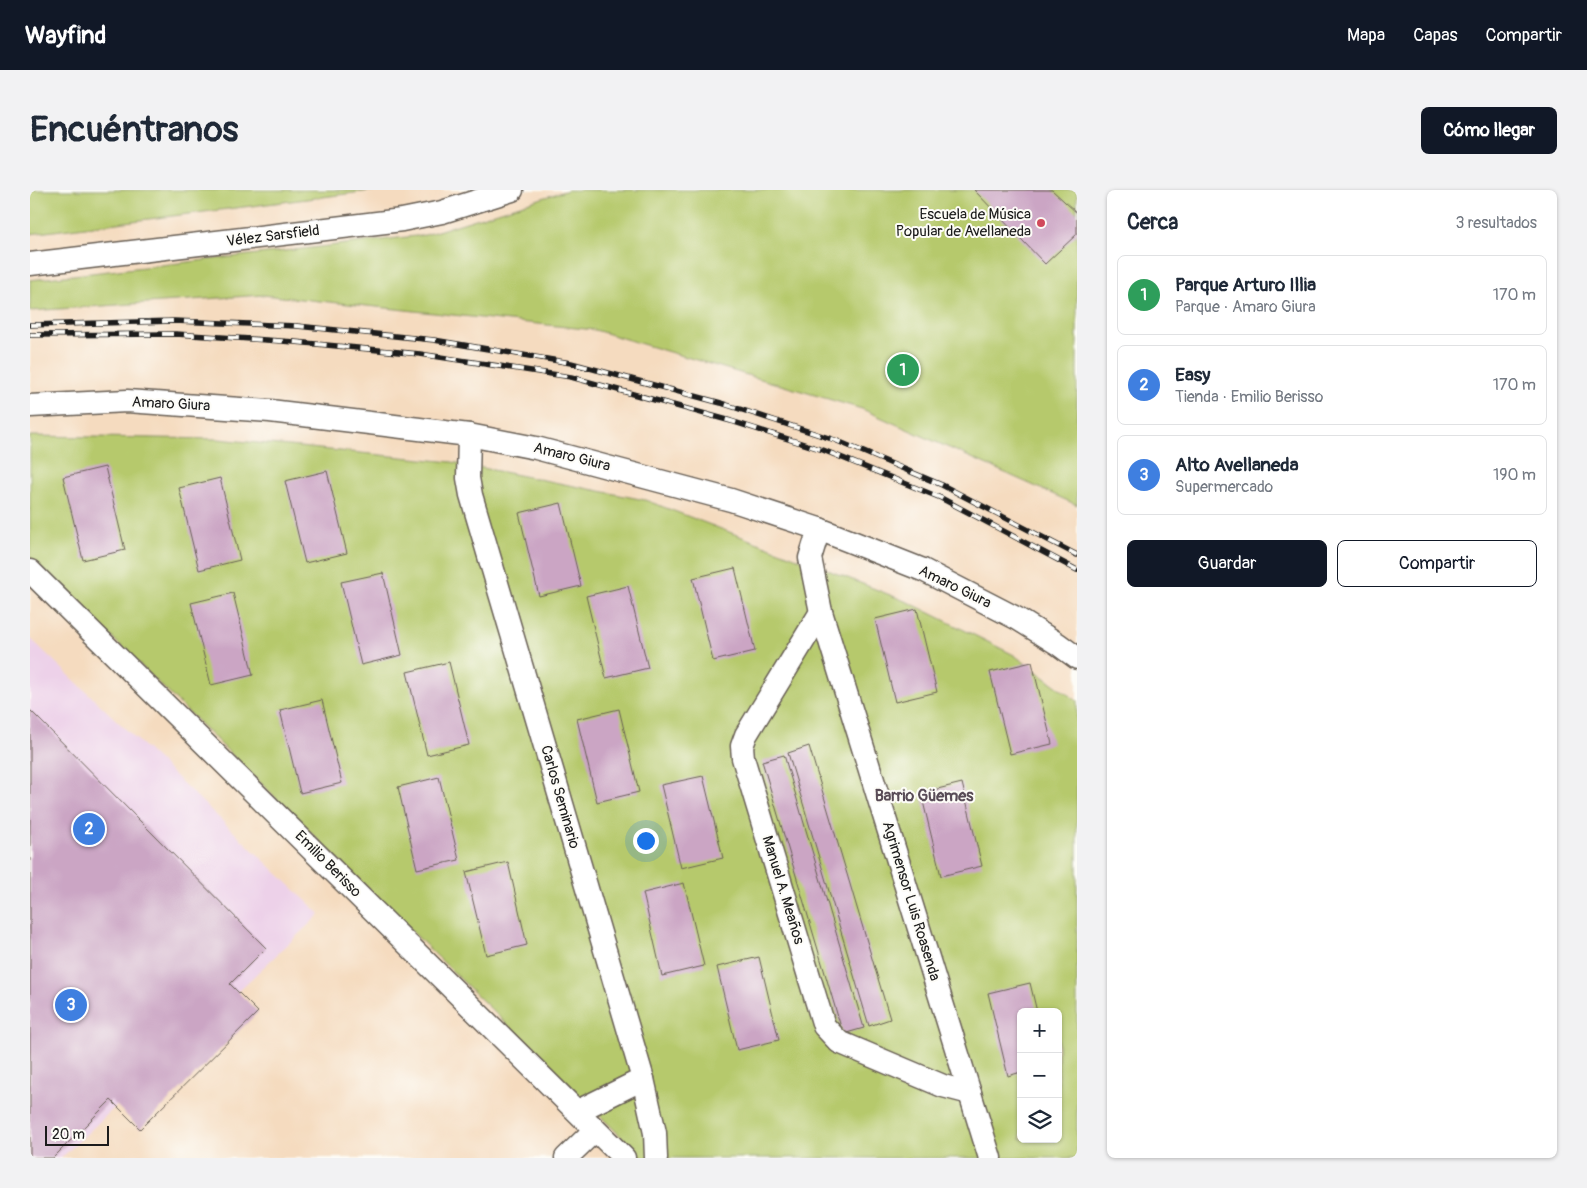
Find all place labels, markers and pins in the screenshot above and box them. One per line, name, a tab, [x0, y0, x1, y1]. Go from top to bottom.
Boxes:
place label: Escuela de Música Popular de Avellaneda	[896, 205, 1031, 241]
marker: Escuela de Música Popular de Avellaneda	[1035, 217, 1047, 229]
pin: 1	[887, 351, 919, 389]
pin: 2	[73, 810, 105, 848]
pin: 3	[55, 986, 87, 1024]

